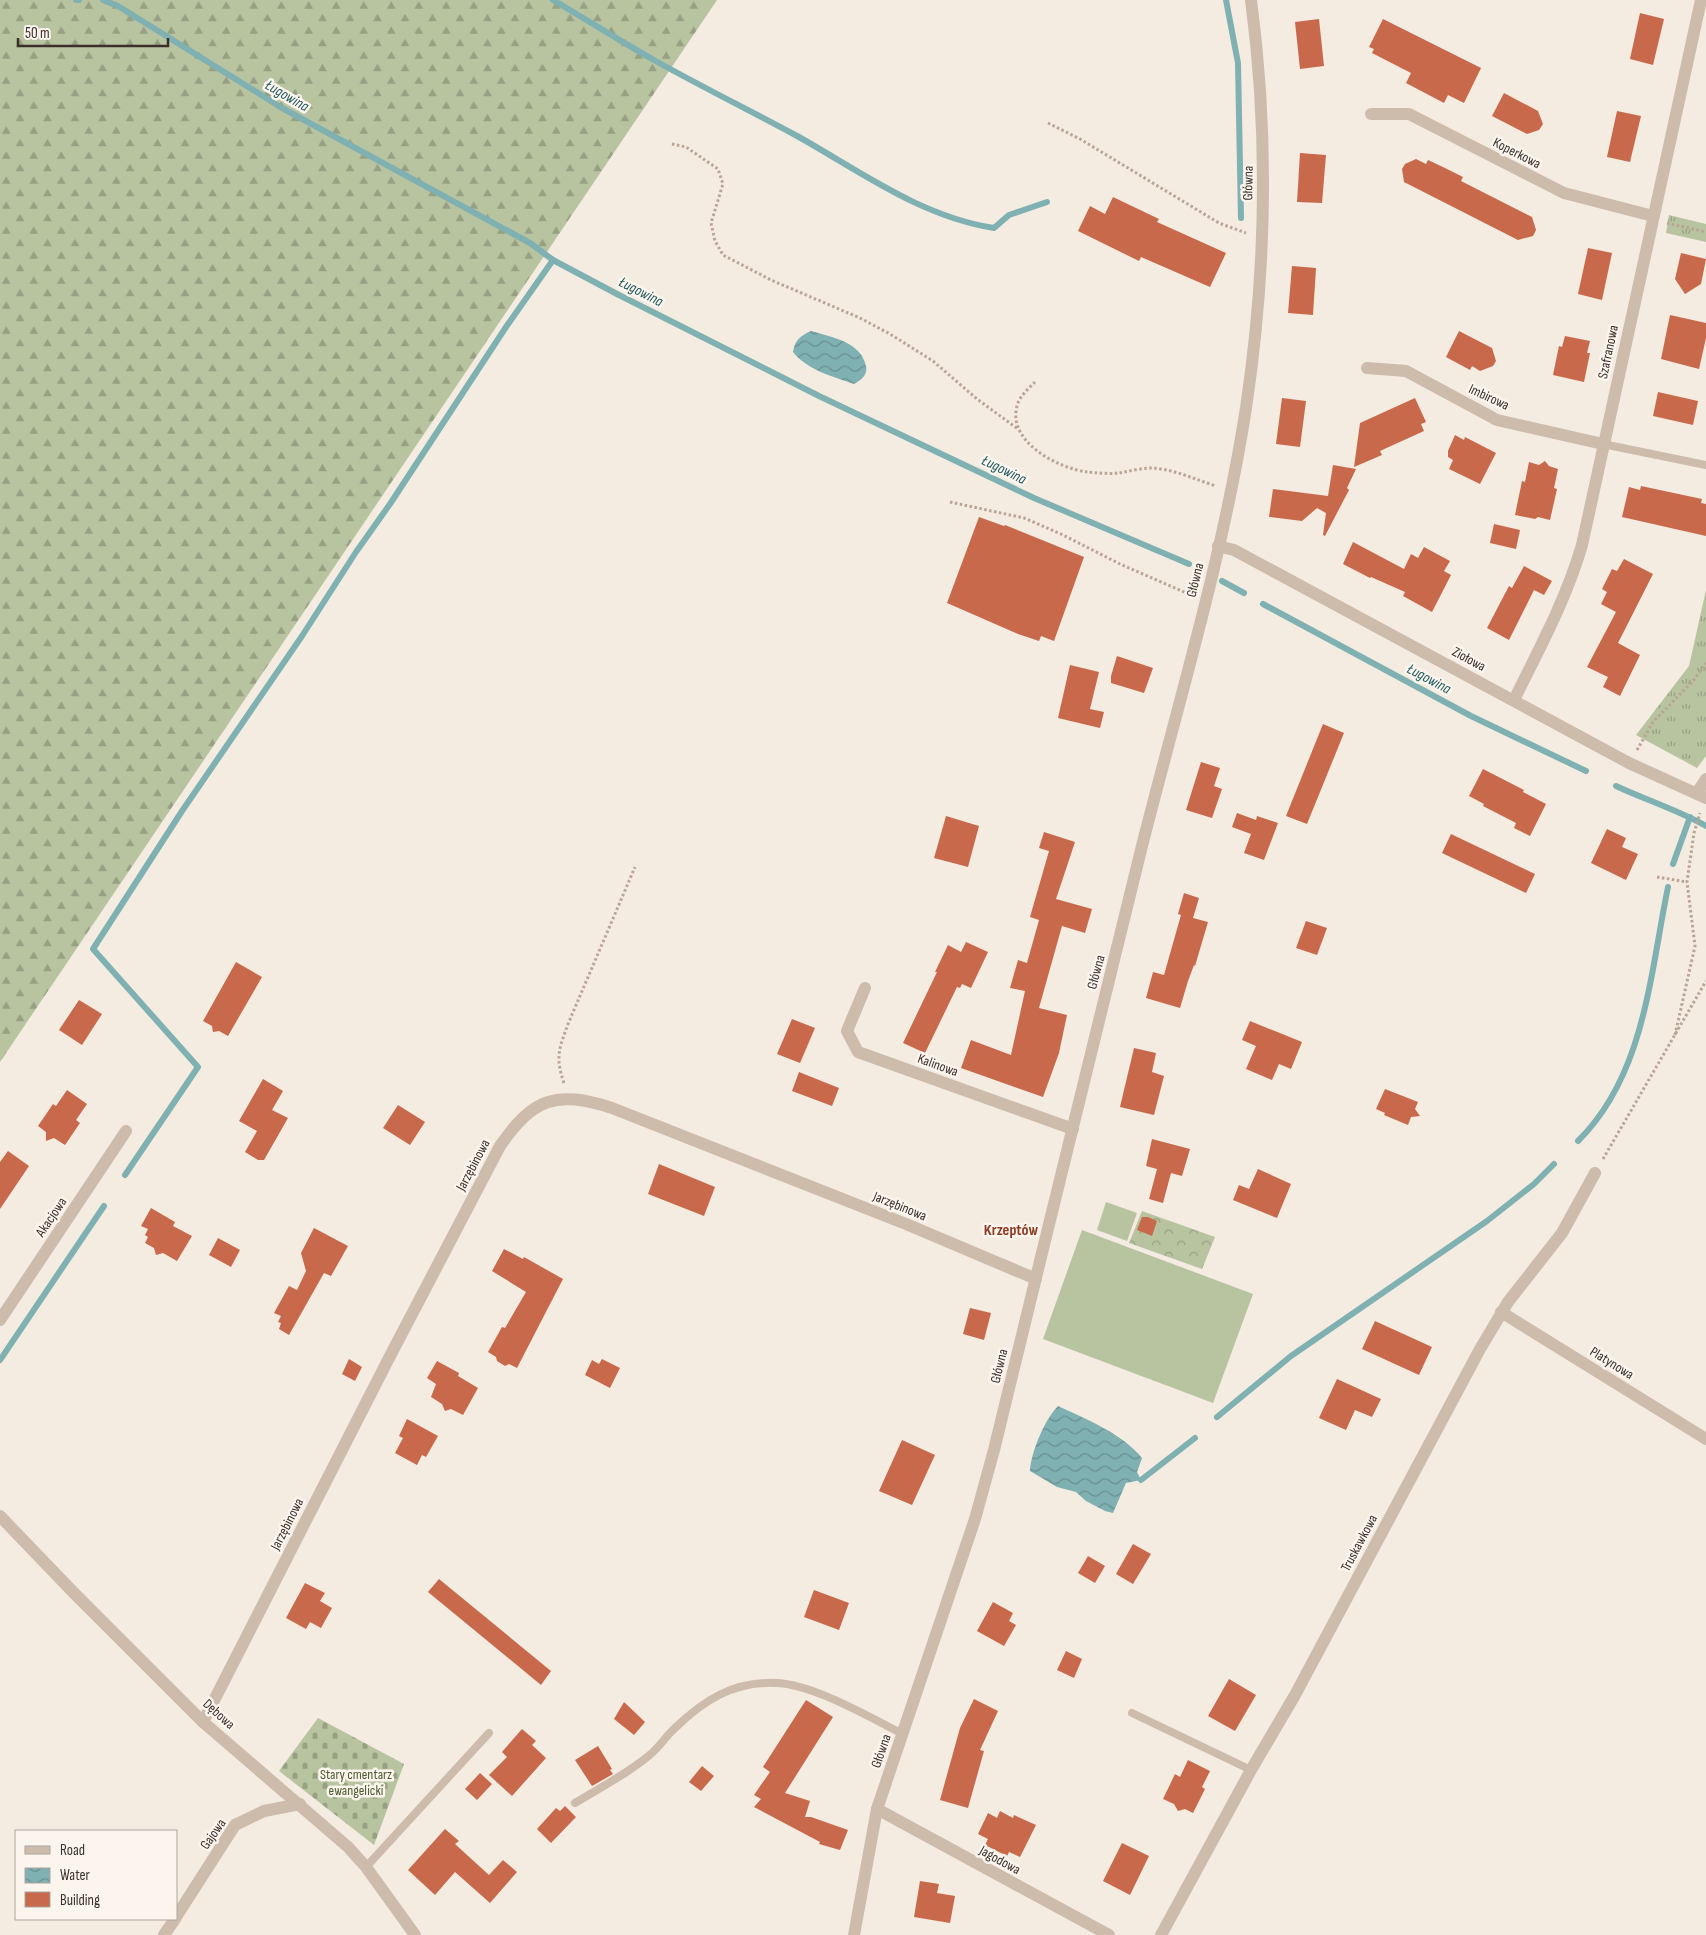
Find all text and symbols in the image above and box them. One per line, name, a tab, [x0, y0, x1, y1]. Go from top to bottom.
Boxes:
scale bar	[18, 15, 168, 47]
text: 50 m	[25, 24, 50, 43]
water label: Ługowina	[262, 76, 312, 116]
street label: Koperkowa	[1490, 134, 1544, 172]
street label: Główna	[1239, 166, 1257, 200]
water label: Ługowina	[616, 273, 666, 311]
street label: Szafranowa	[1594, 324, 1622, 380]
street label: Imbirowa	[1466, 380, 1512, 414]
water label: Ługowina	[979, 451, 1029, 489]
street label: Główna	[1183, 561, 1207, 599]
street label: Ziołowa	[1449, 643, 1489, 675]
water label: Ługowina	[1404, 660, 1454, 698]
street label: Główna	[1083, 953, 1109, 991]
street label: Kalinowa	[915, 1050, 961, 1080]
street label: Jarzębinowa	[452, 1136, 494, 1195]
street label: Jarzębinowa	[870, 1187, 929, 1224]
street label: Akacjowa	[31, 1194, 70, 1241]
district label: Krzeptów	[984, 1221, 1038, 1240]
street label: Platynowa	[1587, 1343, 1637, 1383]
street label: Główna	[987, 1347, 1011, 1385]
street label: Jarzębinowa	[266, 1495, 307, 1554]
street label: Truskawkowa	[1337, 1512, 1381, 1574]
street label: Dębowa	[200, 1695, 238, 1733]
street label: Główna	[867, 1732, 895, 1770]
park label: Stary cmentarz ewangelicki	[320, 1766, 392, 1799]
street label: Gajowa	[196, 1815, 230, 1853]
legend	[15, 1830, 178, 1920]
text: Road	[60, 1841, 85, 1860]
street label: Jagodowa	[976, 1841, 1023, 1878]
text: Water	[60, 1866, 91, 1885]
text: Building	[60, 1891, 100, 1910]

